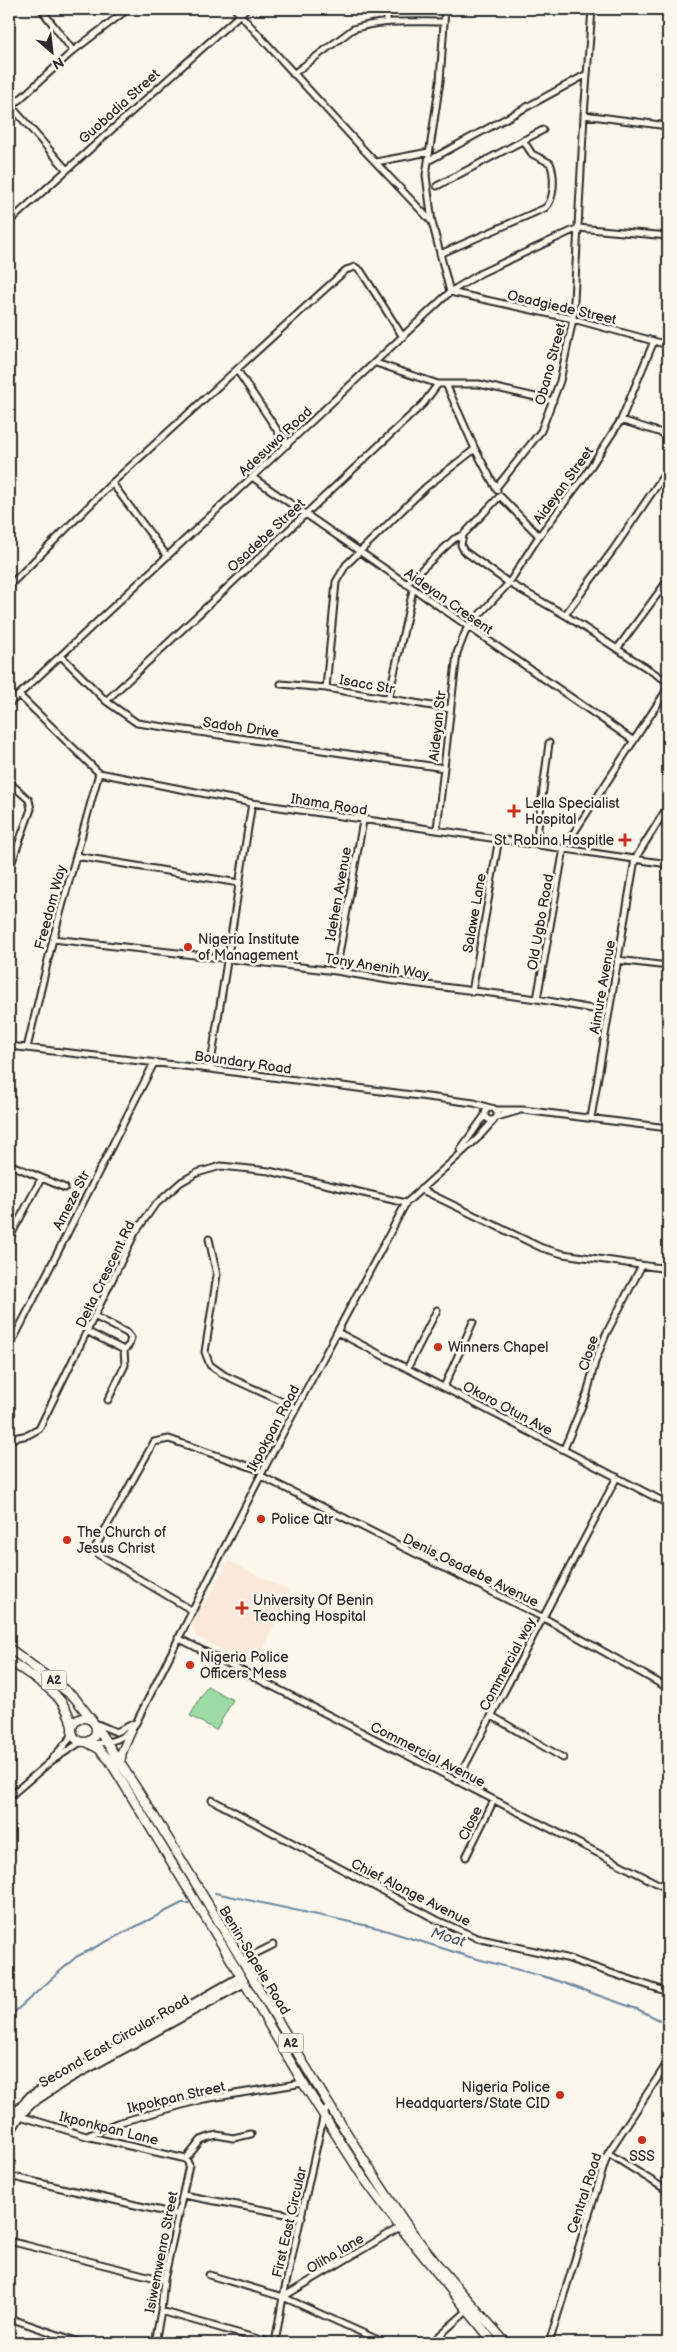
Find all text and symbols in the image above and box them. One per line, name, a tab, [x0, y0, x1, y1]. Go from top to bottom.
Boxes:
north arrow	[28, 28, 78, 78]
text: N	[49, 53, 67, 73]
street label: Guobadia Street	[75, 65, 164, 147]
street label: Osadgiede Street	[506, 287, 619, 328]
street label: Obano Street	[531, 321, 570, 407]
street label: Adesuwa Road	[235, 403, 316, 480]
street label: Aideyan Street	[530, 443, 598, 527]
street label: Osadebe Street	[224, 495, 309, 576]
street label: Aideyan Cresent	[401, 565, 497, 639]
street label: Isacc Str	[338, 671, 397, 698]
street label: Aideyan Str	[425, 689, 450, 762]
street label: Sadoh Drive	[202, 714, 280, 741]
street label: Ihama Road	[289, 790, 368, 819]
place label: Lella Specialist Hospital	[525, 795, 620, 828]
marker: Lella Specialist Hospital	[507, 804, 521, 818]
place label: St. Robina Hospitle	[494, 832, 614, 849]
marker: St. Robina Hospitle	[618, 833, 632, 847]
street label: Idehen Avenue	[322, 846, 355, 943]
street label: Freedom Way	[31, 862, 70, 951]
street label: Salawe Lane	[459, 872, 490, 954]
street label: Old Ugbo Road	[524, 873, 557, 971]
place label: Nigeria Institute of Management	[198, 931, 299, 964]
street label: Aimure Avenue	[586, 939, 619, 1035]
marker: Nigeria Institute of Management	[182, 941, 194, 953]
street label: Tony Anenih Way	[324, 950, 431, 983]
street label: Boundary Road	[193, 1047, 293, 1078]
street label: Ameze Str	[49, 1167, 94, 1233]
street label: Delta Crescent Rd	[72, 1218, 139, 1330]
street label: Close	[575, 1333, 602, 1373]
place label: Winners Chapel	[448, 1339, 548, 1356]
marker: Winners Chapel	[432, 1341, 444, 1353]
street label: Okoro Otun Ave	[460, 1378, 556, 1439]
street label: Ikpokpan Road	[243, 1382, 303, 1474]
place label: Police Qtr	[271, 1511, 334, 1528]
marker: Police Qtr	[255, 1513, 267, 1525]
place label: The Church of Jesus Christ	[77, 1524, 167, 1557]
street label: Denis Osadebe Avenue	[400, 1530, 541, 1611]
marker: The Church of Jesus Christ	[61, 1534, 73, 1546]
place label: University Of Benin Teaching Hospital	[253, 1592, 373, 1625]
marker: University Of Benin Teaching Hospital	[235, 1601, 249, 1615]
street label: Commercial way	[476, 1614, 539, 1714]
place label: Nigeria Police Officers Mess	[200, 1649, 289, 1682]
marker: Nigeria Police Officers Mess	[184, 1659, 196, 1671]
road number: A2	[42, 1670, 66, 1690]
street label: Commercial Avenue	[367, 1718, 488, 1791]
street label: Close	[455, 1803, 486, 1843]
street label: Chief Alonge Avenue	[348, 1855, 473, 1930]
street label: Benin-Sapele Road	[215, 1903, 294, 2018]
water label: Moat	[428, 1923, 468, 1952]
street label: Second East Circular Road	[36, 1991, 193, 2092]
road number: A2	[278, 2034, 304, 2052]
street label: Ikpokpan Street	[125, 2078, 227, 2117]
place label: Nigeria Police Headquarters/State CID	[395, 2079, 550, 2112]
marker: Nigeria Police Headquarters/State CID	[554, 2089, 566, 2101]
street label: Ikponkpan Lane	[58, 2108, 160, 2149]
marker: SSS	[636, 2134, 648, 2146]
place label: SSS	[629, 2148, 655, 2165]
street label: Central Road	[563, 2151, 606, 2236]
street label: First East Circular	[268, 2164, 311, 2279]
street label: Isiwemwenro Street	[141, 2189, 182, 2314]
street label: Oliha lane	[304, 2230, 367, 2277]

